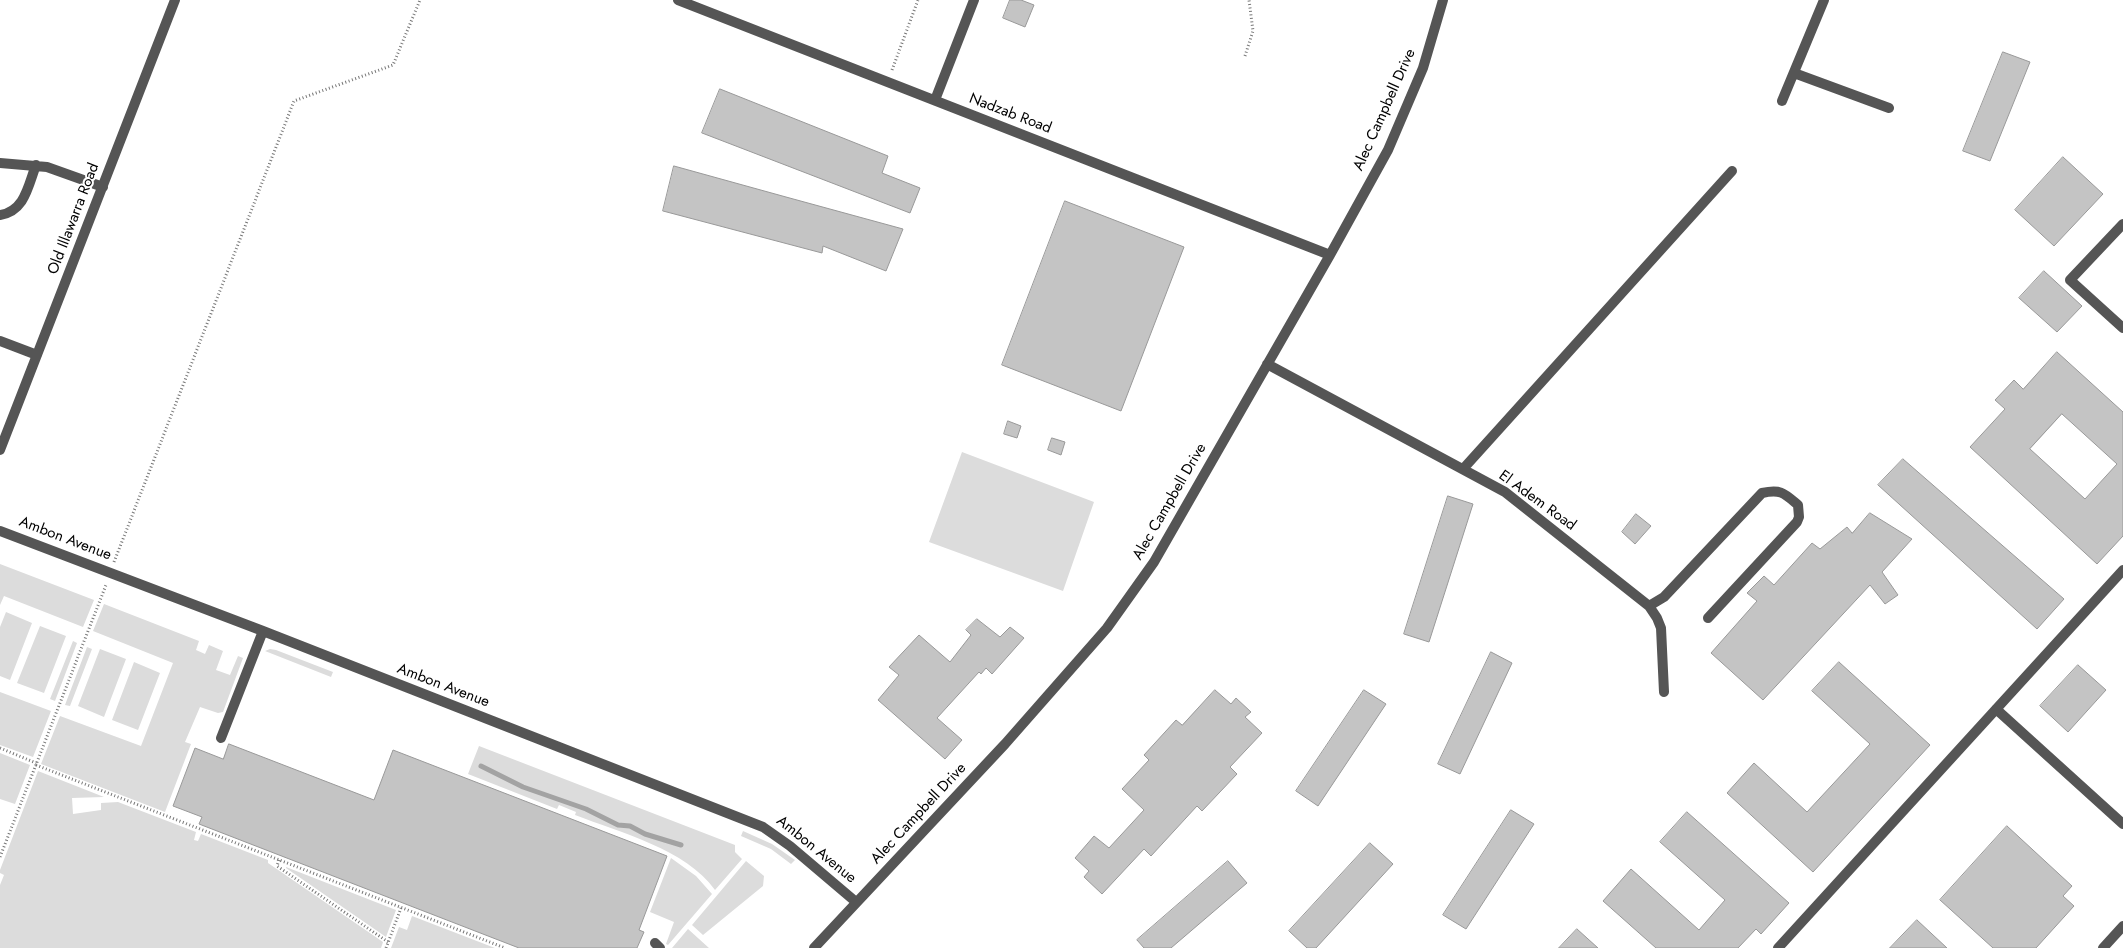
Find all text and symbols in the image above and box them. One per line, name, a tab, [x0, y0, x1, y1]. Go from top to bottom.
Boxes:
street label: Alec Campbell Drive	[1350, 46, 1420, 174]
street label: Nadzab Road	[966, 90, 1054, 138]
street label: Old Illawarra Road	[44, 161, 104, 277]
street label: Alec Campbell Drive	[1129, 441, 1211, 563]
street label: El Adem Road	[1495, 467, 1579, 535]
street label: Ambon Avenue	[16, 513, 114, 565]
street label: Ambon Avenue	[394, 660, 492, 712]
street label: Alec Campbell Drive	[868, 760, 970, 868]
street label: Ambon Avenue	[772, 812, 860, 888]

